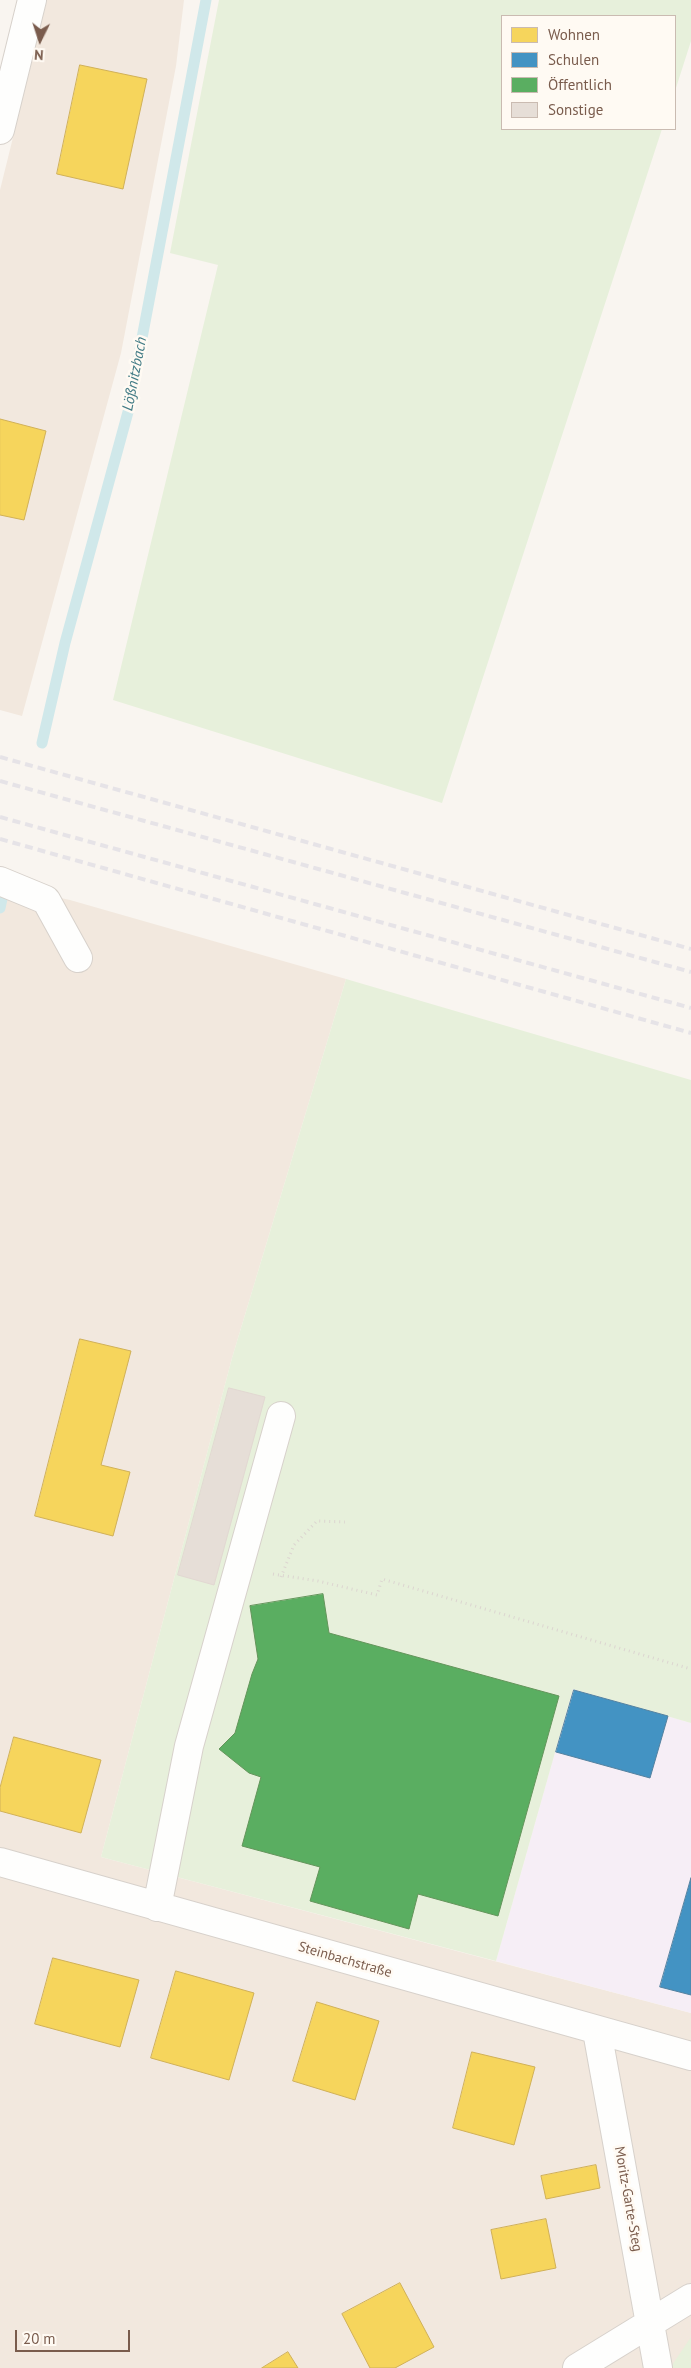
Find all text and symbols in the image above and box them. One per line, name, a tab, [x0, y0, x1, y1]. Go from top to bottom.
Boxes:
north arrow	[15, 15, 65, 65]
legend	[501, 15, 676, 130]
text: Wohnen	[548, 25, 600, 44]
text: N	[34, 46, 44, 64]
text: Schulen	[548, 50, 599, 69]
text: Öffentlich	[548, 75, 612, 94]
text: Sonstige	[548, 100, 603, 119]
water label: Lößnitzbach	[119, 336, 151, 412]
street label: Steinbachstraße	[296, 1939, 394, 1981]
street label: Moritz-Garte-Steg	[610, 2145, 646, 2253]
scale bar	[18, 2320, 132, 2352]
text: 20 m	[23, 2329, 56, 2348]

